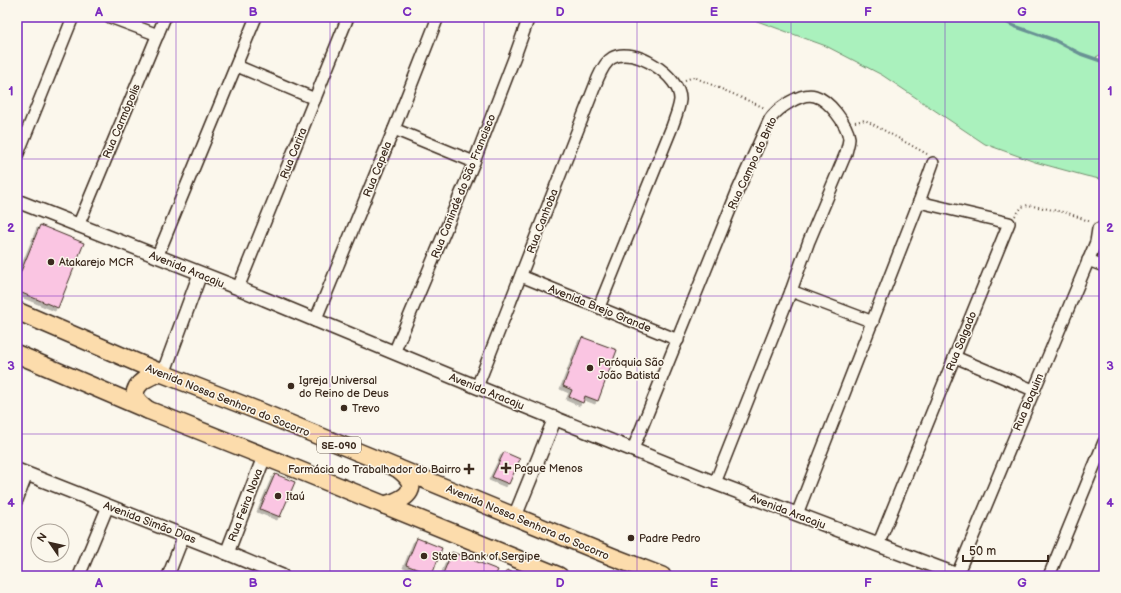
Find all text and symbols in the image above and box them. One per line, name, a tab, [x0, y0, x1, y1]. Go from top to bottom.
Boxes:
text: A	[94, 4, 103, 20]
text: B	[248, 4, 258, 20]
text: C	[402, 4, 412, 20]
text: D	[555, 4, 565, 20]
text: E	[710, 4, 719, 20]
text: F	[864, 4, 872, 20]
text: G	[1017, 4, 1027, 20]
street label: Rua Carmópolis	[100, 82, 143, 160]
text: 1	[8, 83, 14, 99]
text: 1	[1107, 83, 1113, 99]
street label: Rua Canindé do São Francisco	[429, 112, 498, 260]
street label: Rua Campo do Brito	[725, 115, 780, 212]
street label: Rua Carira	[277, 126, 310, 181]
street label: Rua Capela	[360, 140, 394, 199]
street label: Rua Canhoba	[524, 187, 561, 255]
text: 2	[7, 220, 15, 236]
text: 2	[1106, 220, 1114, 236]
street label: Avenida Aracaju	[147, 248, 226, 290]
place label: Atakarejo MCR	[59, 256, 134, 269]
marker: Atakarejo MCR	[46, 257, 56, 267]
street label: Avenida Brejo Grande	[547, 282, 653, 335]
street label: Rua Salgado	[944, 309, 979, 373]
place label: Paróquia São João Batista	[598, 356, 664, 382]
text: 3	[7, 358, 15, 374]
text: 3	[1106, 358, 1114, 374]
street label: Avenida Nossa Senhora do Socorro	[144, 362, 312, 439]
marker: Paróquia São João Batista	[585, 363, 595, 373]
street label: Avenida Aracaju	[447, 370, 526, 412]
street label: Rua Boquim	[1011, 372, 1046, 433]
place label: Igreja Universal do Reino de Deus	[299, 374, 389, 400]
marker: Igreja Universal do Reino de Deus	[286, 381, 296, 391]
place label: Trevo	[352, 402, 380, 415]
marker: Trevo	[339, 403, 349, 413]
road number: SE-090	[317, 437, 361, 453]
place label: Pague Menos	[514, 462, 583, 475]
place label: Farmácia do Trabalhador do Bairro	[288, 463, 461, 476]
marker: Pague Menos	[501, 463, 511, 473]
marker: Farmácia do Trabalhador do Bairro	[464, 464, 474, 474]
street label: Rua Feira Nova	[226, 467, 265, 544]
street label: Avenida Nossa Senhora do Socorro	[444, 482, 611, 563]
place label: Itaú	[286, 490, 305, 503]
marker: Itaú	[273, 491, 283, 501]
street label: Avenida Aracaju	[748, 491, 827, 532]
text: 4	[7, 495, 15, 511]
text: 4	[1106, 495, 1114, 511]
street label: Avenida Simão Dias	[102, 499, 199, 546]
north arrow	[30, 523, 70, 563]
text: N	[34, 531, 50, 545]
place label: Padre Pedro	[639, 532, 701, 545]
marker: Padre Pedro	[626, 533, 636, 543]
scale bar	[963, 537, 1048, 563]
text: 50 m	[969, 544, 996, 559]
place label: State Bank of Sergipe	[432, 550, 540, 563]
marker: State Bank of Sergipe	[419, 551, 429, 561]
text: A	[94, 575, 103, 591]
text: B	[248, 575, 258, 591]
text: C	[402, 575, 412, 591]
text: D	[555, 575, 565, 591]
text: E	[710, 575, 719, 591]
text: F	[864, 575, 872, 591]
text: G	[1017, 575, 1027, 591]

